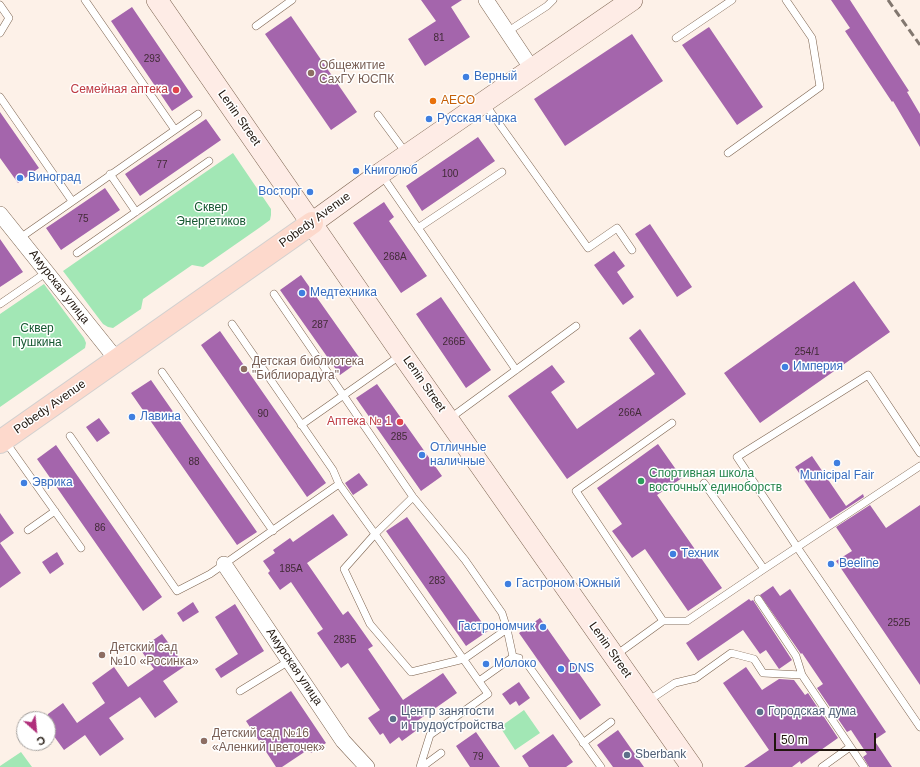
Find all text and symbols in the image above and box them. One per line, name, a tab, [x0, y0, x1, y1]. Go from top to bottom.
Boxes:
house number: 81	[433, 32, 445, 44]
house number: 293	[144, 53, 160, 65]
place label: Общежитие СахГУ ЮСПК	[319, 59, 394, 87]
marker: Общежитие СахГУ ЮСПК	[306, 68, 316, 78]
place label: Верный	[474, 70, 517, 84]
marker: Верный	[461, 72, 471, 82]
place label: Семейная аптека	[71, 83, 168, 97]
marker: Семейная аптека	[171, 85, 181, 95]
street label: Lenin Street	[215, 87, 263, 149]
place label: AECO	[441, 94, 475, 108]
marker: AECO	[428, 96, 438, 106]
place label: Русская чарка	[437, 112, 517, 126]
marker: Русская чарка	[424, 114, 434, 124]
house number: 77	[156, 159, 168, 171]
place label: Книголюб	[364, 164, 418, 178]
marker: Книголюб	[351, 166, 361, 176]
house number: 100	[442, 168, 458, 180]
place label: Виноград	[28, 171, 81, 185]
marker: Виноград	[15, 173, 25, 183]
place label: Восторг	[258, 185, 302, 199]
marker: Восторг	[305, 187, 315, 197]
street label: Pobedy Avenue	[277, 189, 353, 251]
park label: Сквер Энергетиков	[176, 201, 246, 229]
house number: 75	[77, 213, 89, 225]
street label: Амурская улица	[26, 247, 92, 327]
house number: 268А	[383, 251, 407, 263]
place label: Медтехника	[310, 286, 377, 300]
marker: Медтехника	[297, 288, 307, 298]
house number: 287	[312, 319, 328, 331]
park label: Сквер Пушкина	[12, 322, 62, 350]
house number: 266Б	[442, 336, 466, 348]
house number: 254/1	[794, 346, 820, 358]
street label: Lenin Street	[400, 353, 448, 415]
place label: Детская библиотека "Библиорадуга"	[252, 355, 364, 383]
place label: Империя	[793, 360, 843, 374]
marker: Империя	[780, 362, 790, 372]
marker: Детская библиотека "Библиорадуга"	[239, 364, 249, 374]
street label: Pobedy Avenue	[11, 377, 89, 437]
house number: 266А	[618, 407, 642, 419]
house number: 90	[257, 408, 269, 420]
place label: Лавина	[140, 410, 181, 424]
marker: Лавина	[127, 412, 137, 422]
place label: Аптека № 1	[327, 415, 392, 429]
marker: Аптека № 1	[395, 417, 405, 427]
house number: 285	[391, 431, 407, 443]
place label: Отличные наличные	[430, 441, 486, 469]
marker: Отличные наличные	[417, 450, 427, 460]
house number: 88	[188, 456, 200, 468]
marker: Municipal Fair	[832, 458, 842, 468]
place label: Спортивная школа восточных единоборств	[649, 467, 782, 495]
place label: Municipal Fair	[800, 469, 874, 483]
place label: Эврика	[32, 476, 73, 490]
marker: Спортивная школа восточных единоборств	[636, 476, 646, 486]
marker: Эврика	[19, 478, 29, 488]
house number: 86	[94, 522, 106, 534]
place label: Техник	[681, 547, 719, 561]
marker: Техник	[668, 549, 678, 559]
place label: Beeline	[839, 557, 879, 571]
marker: Beeline	[826, 559, 836, 569]
house number: 185А	[279, 563, 303, 575]
house number: 283	[429, 575, 445, 587]
place label: Гастроном Южный	[516, 577, 620, 591]
marker: Гастроном Южный	[503, 579, 513, 589]
house number: 252Б	[887, 617, 911, 629]
street label: Lenin Street	[586, 619, 634, 681]
place label: Гастрономчик	[458, 620, 535, 634]
marker: Гастрономчик	[538, 622, 548, 632]
street label: Амурская улица	[263, 626, 325, 708]
house number: 283Б	[333, 634, 357, 646]
place label: Детский сад №10 «Росинка»	[110, 641, 199, 669]
marker: Детский сад №10 «Росинка»	[97, 650, 107, 660]
place label: Молоко	[494, 657, 536, 671]
marker: Молоко	[481, 659, 491, 669]
place label: DNS	[569, 662, 594, 676]
marker: DNS	[556, 664, 566, 674]
place label: Центр занятости и трудоустройства	[401, 705, 504, 733]
place label: Городская дума	[768, 705, 856, 719]
marker: Городская дума	[755, 707, 765, 717]
north arrow	[16, 711, 56, 751]
marker: Центр занятости и трудоустройства	[388, 714, 398, 724]
scale bar	[776, 725, 878, 751]
place label: Детский сад №16 «Аленкий цветочек»	[212, 727, 325, 755]
text: 50 m	[781, 733, 808, 747]
text: С	[35, 734, 47, 748]
marker: Детский сад №16 «Аленкий цветочек»	[199, 736, 209, 746]
place label: Sberbank	[635, 748, 686, 762]
marker: Sberbank	[622, 750, 632, 760]
house number: 79	[472, 751, 484, 763]

